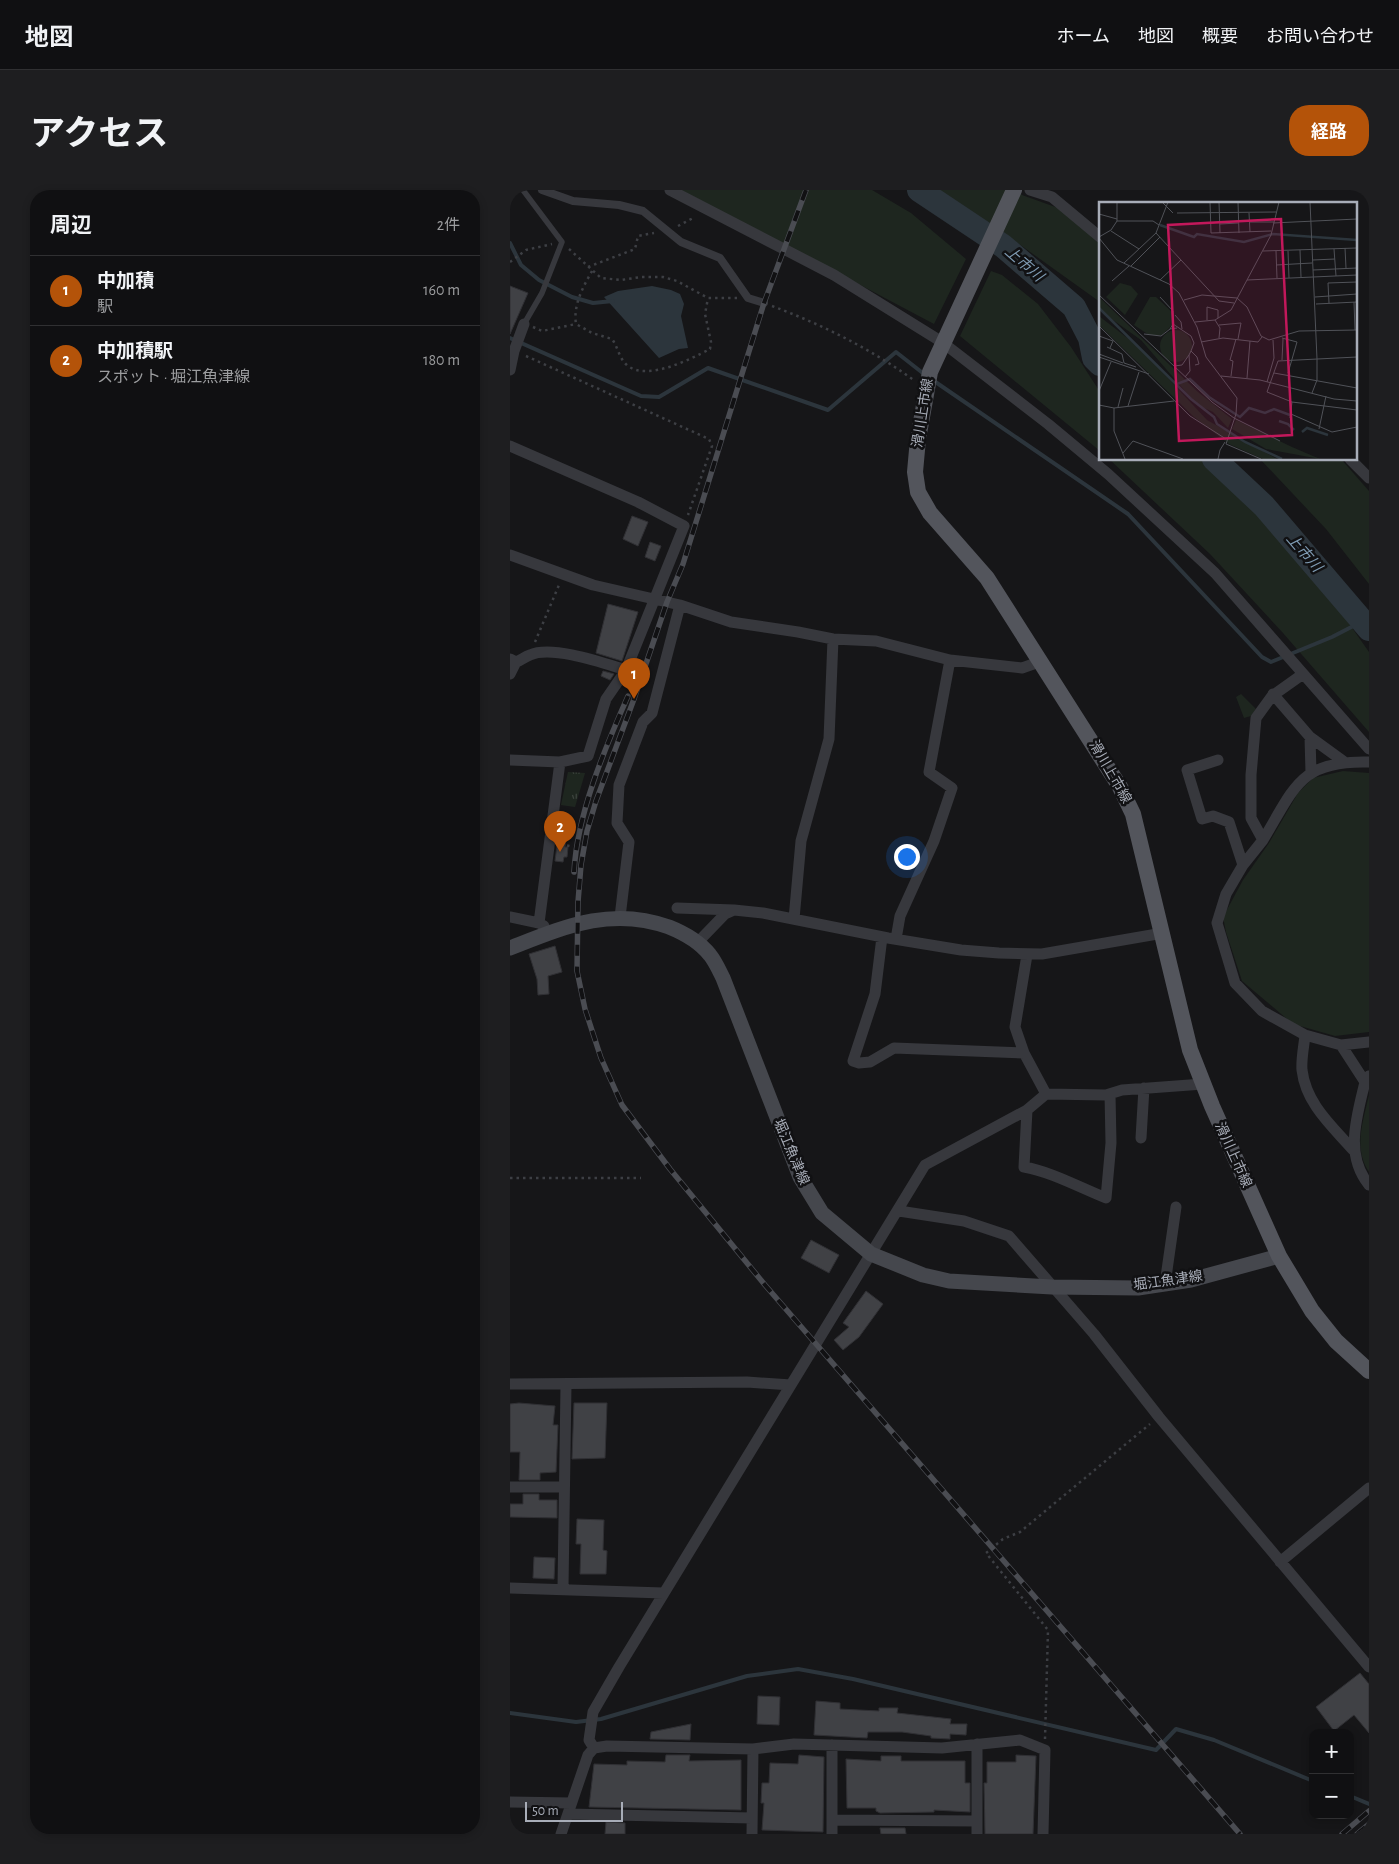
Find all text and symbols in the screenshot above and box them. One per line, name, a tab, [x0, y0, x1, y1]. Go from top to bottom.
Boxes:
text: 地図	[25, 26, 73, 50]
text: ホーム	[1057, 28, 1110, 46]
text: 地図	[1138, 28, 1174, 46]
text: 概要	[1202, 28, 1238, 46]
text: お問い合わせ	[1266, 28, 1374, 46]
button: 経路	[1289, 105, 1369, 156]
text: アクセス	[30, 117, 168, 152]
inset map	[1099, 202, 1356, 460]
text: 周辺	[50, 215, 92, 236]
text: 2件	[437, 217, 460, 233]
water label: 上市川	[1002, 243, 1048, 286]
text: 中加積	[97, 272, 154, 291]
text: 1	[63, 282, 69, 298]
text: 160 m	[423, 282, 460, 298]
text: 駅	[97, 299, 113, 315]
text: 中加積駅	[97, 342, 173, 361]
text: 2	[62, 352, 70, 368]
text: 180 m	[423, 352, 460, 368]
text: スポット · 堀江魚津線	[97, 369, 250, 385]
street label: 滑川上市線	[910, 377, 935, 449]
water label: 上市川	[1284, 530, 1326, 576]
pin: 1	[618, 658, 650, 699]
street label: 滑川上市線	[1086, 738, 1134, 806]
pin: 2	[544, 811, 576, 852]
your location	[894, 844, 920, 870]
street label: 堀江魚津線	[771, 1117, 812, 1187]
street label: 滑川上市線	[1212, 1120, 1255, 1190]
street label: 堀江魚津線	[1132, 1268, 1204, 1293]
map controls	[1309, 1729, 1354, 1819]
button: +	[1309, 1729, 1354, 1774]
button: −	[1309, 1774, 1354, 1819]
scale bar	[525, 1799, 622, 1822]
text: 50 m	[532, 1804, 559, 1818]

